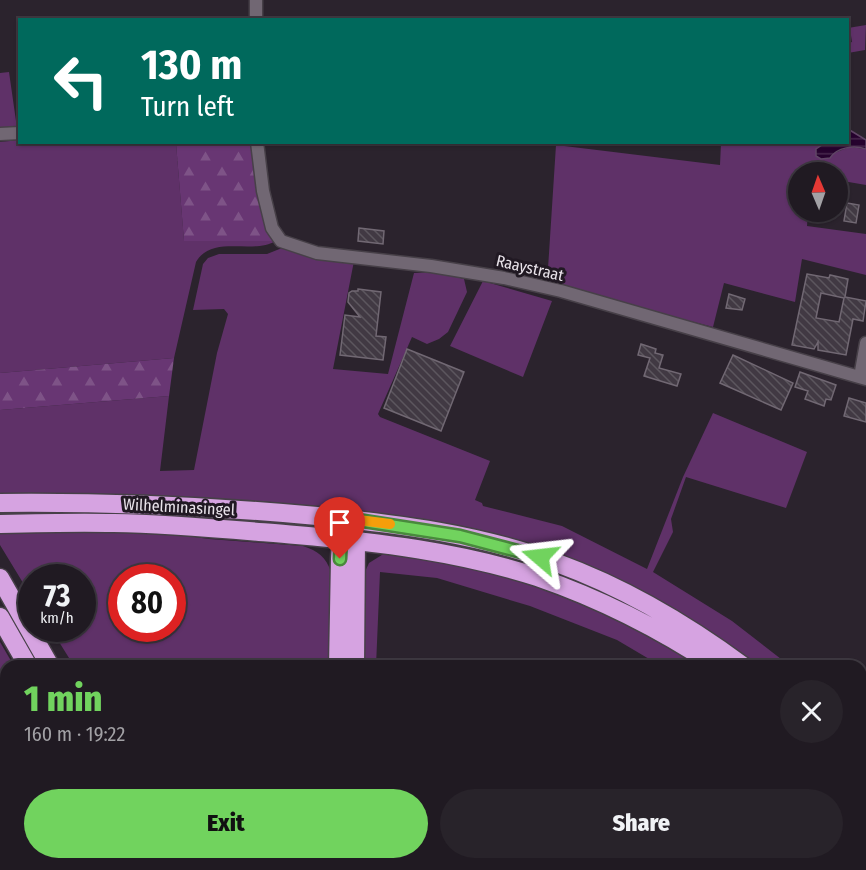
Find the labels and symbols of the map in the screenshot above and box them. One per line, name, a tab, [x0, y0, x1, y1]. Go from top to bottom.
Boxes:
north arrow	[788, 162, 848, 222]
street label: Raaystraat	[494, 251, 566, 285]
street label: Wilhelminasingel	[123, 495, 235, 519]
pin	[314, 497, 365, 559]
position arrow	[508, 525, 572, 589]
speed limit sign: 80	[108, 564, 186, 642]

